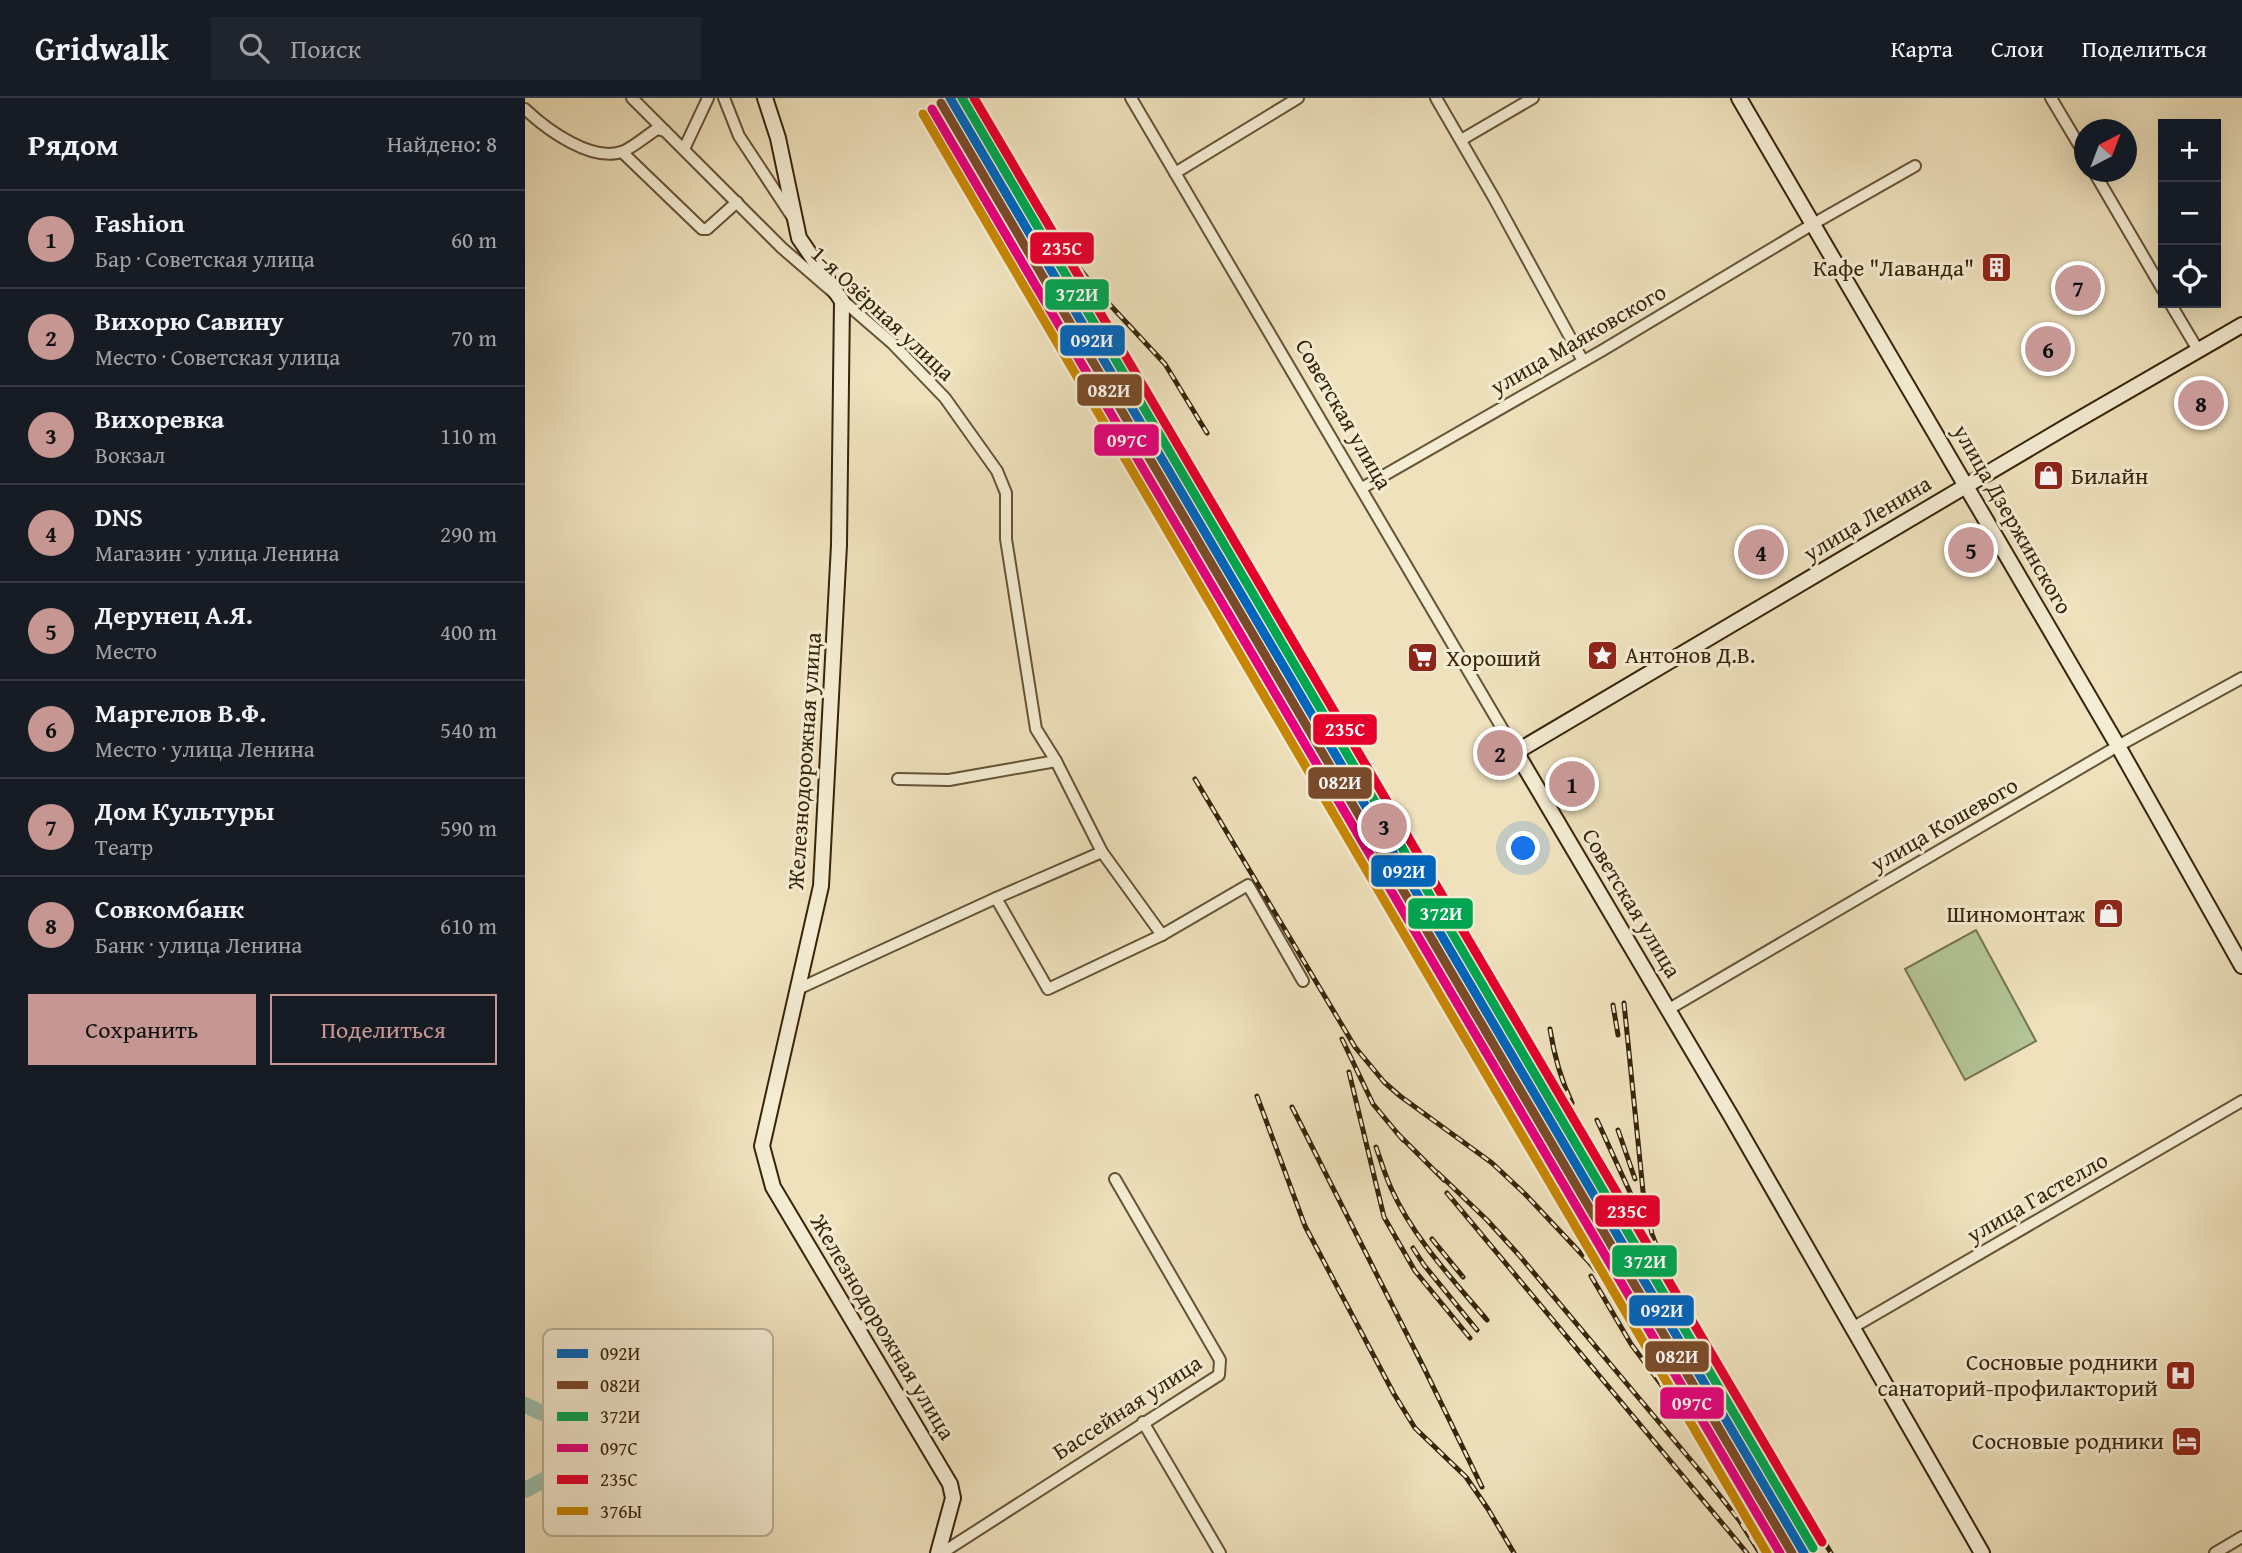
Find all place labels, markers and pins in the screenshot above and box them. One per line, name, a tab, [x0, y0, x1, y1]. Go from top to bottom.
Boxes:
place label: Кафе "Лаванда"	[1813, 251, 1974, 284]
building icon: Кафе "Лаванда"	[1980, 251, 2014, 285]
pin: 7	[2055, 262, 2101, 314]
pin: 6	[2025, 323, 2071, 375]
pin: 8	[2178, 377, 2224, 429]
shop icon: Билайн	[2031, 459, 2065, 493]
place label: Билайн	[2071, 459, 2148, 492]
pin: 5	[1948, 524, 1994, 576]
pin: 4	[1738, 526, 1784, 578]
place icon: Антонов Д.В.	[1585, 638, 1619, 672]
place label: Антонов Д.В.	[1625, 638, 1755, 671]
supermarket icon: Хороший	[1406, 641, 1440, 675]
place label: Хороший	[1446, 641, 1541, 674]
pin: 2	[1477, 727, 1523, 779]
pin: 1	[1549, 758, 1595, 810]
pin: 3	[1361, 800, 1407, 852]
place label: Шиномонтаж	[1947, 897, 2085, 930]
shop icon: Шиномонтаж	[2091, 897, 2125, 931]
place label: Сосновые родники санаторий-профилакторий	[1878, 1345, 2158, 1404]
hospital icon: Сосновые родники санаторий-профилакторий	[2164, 1358, 2198, 1392]
place label: Сосновые родники	[1972, 1424, 2164, 1457]
hotel icon: Сосновые родники	[2170, 1424, 2204, 1458]

